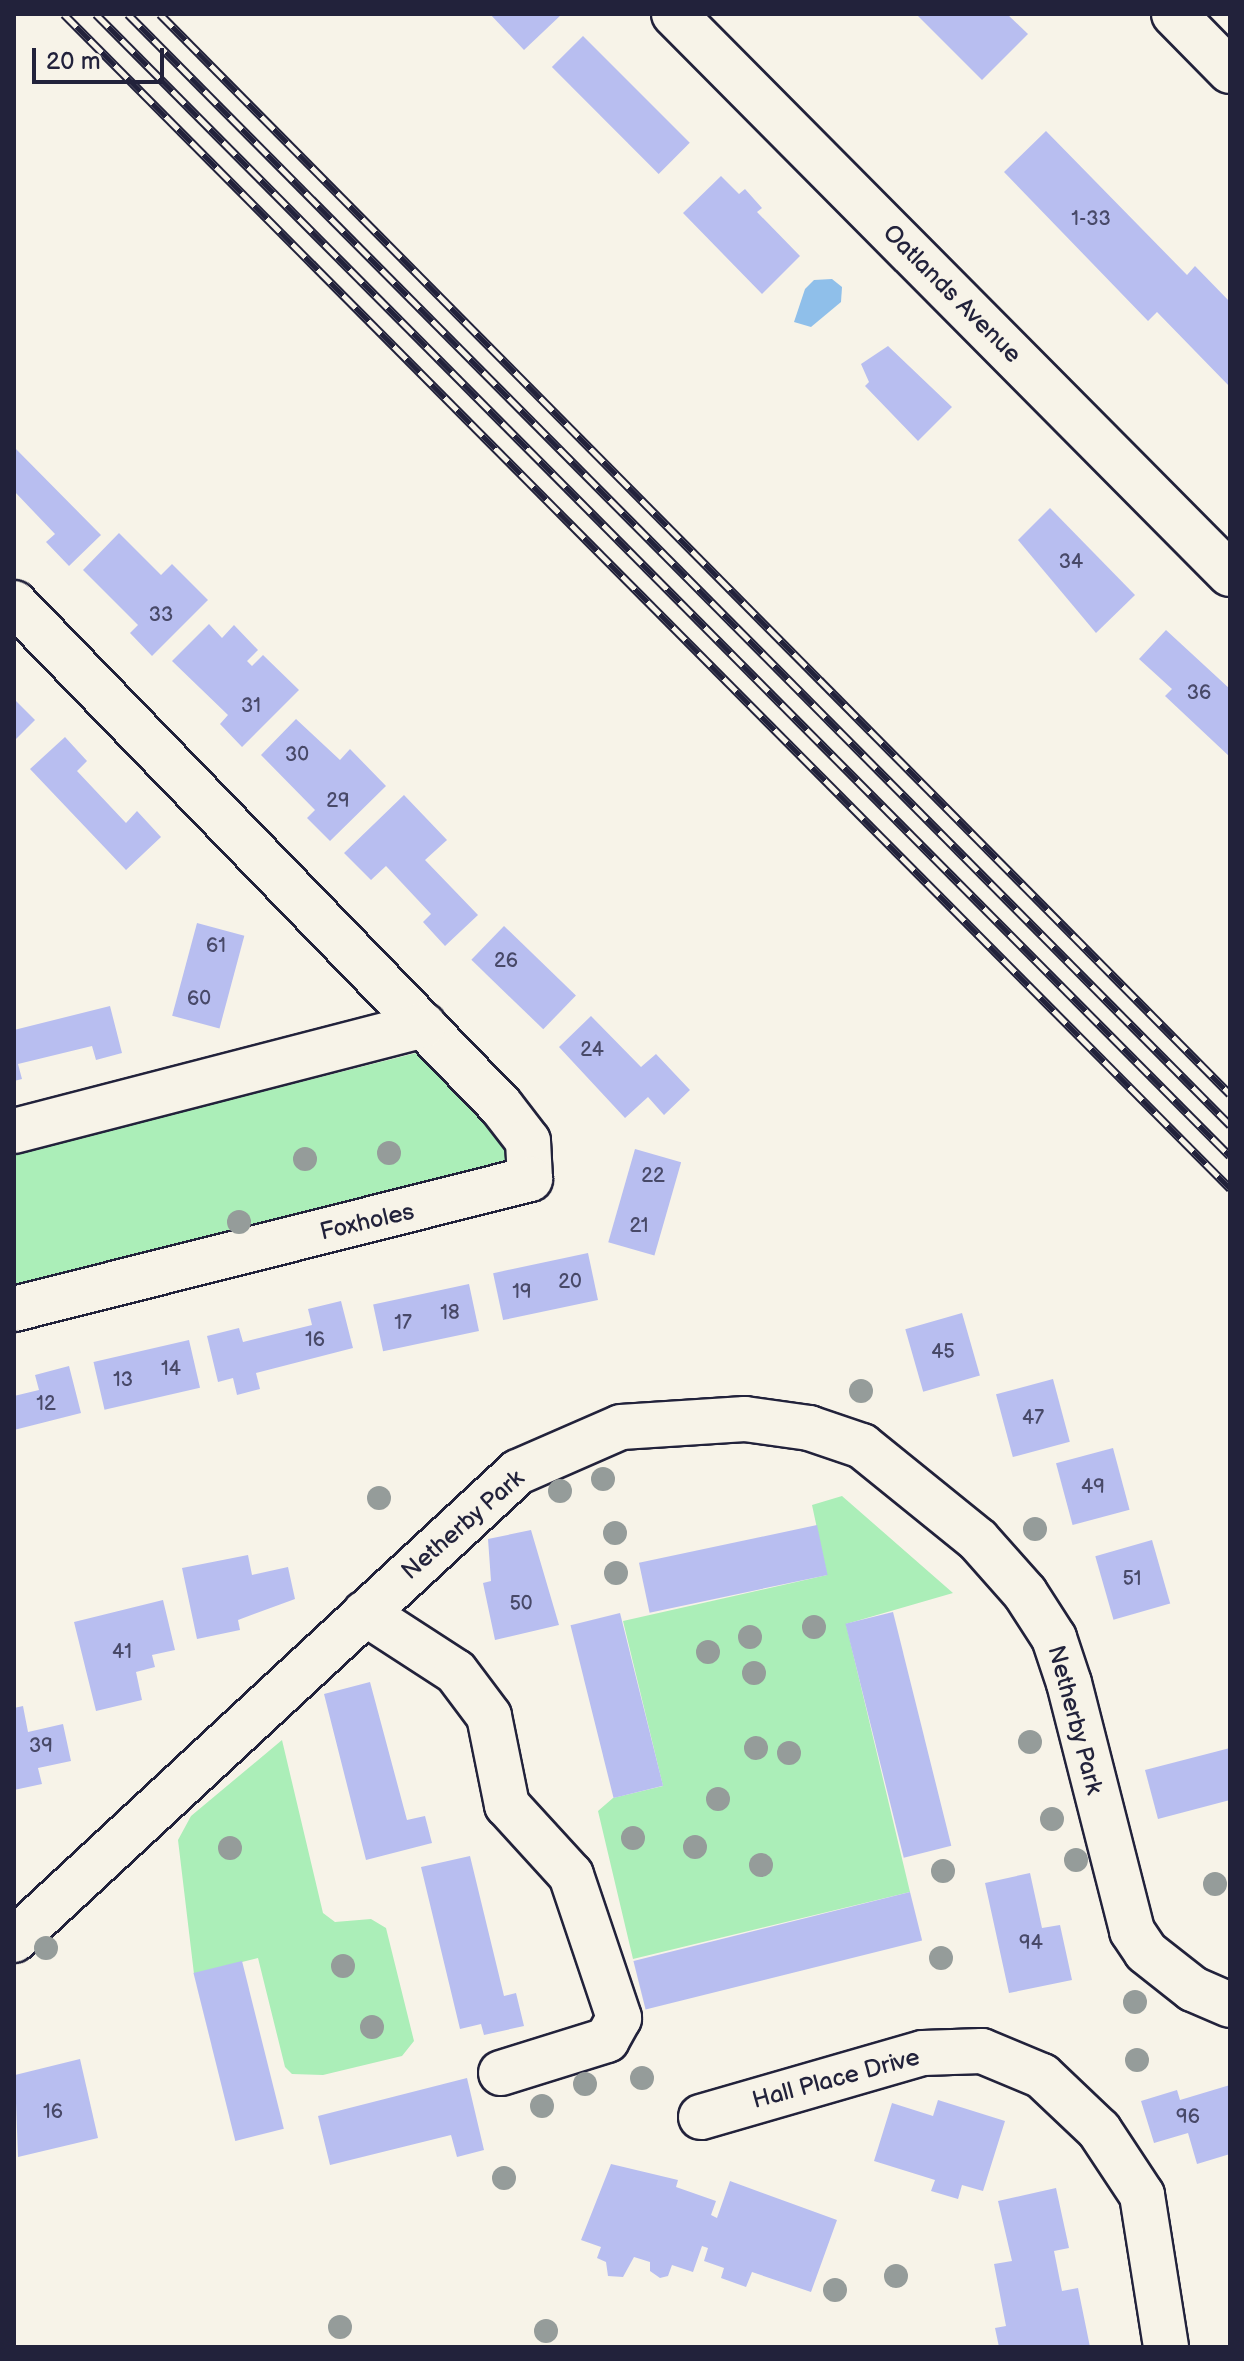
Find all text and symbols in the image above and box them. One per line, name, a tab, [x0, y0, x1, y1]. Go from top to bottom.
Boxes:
scale bar	[36, 32, 168, 82]
text: 20 m	[46, 47, 101, 76]
house number: 1-33	[1071, 207, 1111, 231]
street label: Oatlands Avenue	[877, 219, 1027, 369]
house number: 34	[1059, 550, 1083, 574]
house number: 33	[149, 603, 173, 627]
house number: 36	[1187, 681, 1211, 705]
house number: 31	[241, 694, 261, 718]
house number: 30	[285, 743, 309, 767]
house number: 29	[326, 789, 350, 813]
house number: 61	[206, 934, 226, 958]
house number: 26	[494, 949, 518, 973]
house number: 60	[187, 987, 211, 1011]
house number: 24	[580, 1038, 604, 1062]
house number: 22	[641, 1164, 665, 1188]
street label: Foxholes	[317, 1197, 417, 1247]
house number: 21	[629, 1214, 649, 1238]
house number: 20	[558, 1270, 582, 1294]
house number: 19	[512, 1280, 532, 1304]
house number: 18	[440, 1301, 460, 1325]
house number: 17	[394, 1311, 412, 1335]
house number: 16	[305, 1328, 325, 1352]
house number: 45	[931, 1340, 955, 1364]
house number: 14	[161, 1357, 181, 1381]
house number: 13	[113, 1368, 133, 1392]
house number: 12	[36, 1392, 56, 1416]
house number: 47	[1022, 1406, 1044, 1430]
street label: Netherby Park	[395, 1463, 531, 1587]
house number: 49	[1081, 1475, 1105, 1499]
house number: 51	[1122, 1567, 1142, 1591]
house number: 50	[509, 1592, 533, 1616]
house number: 41	[112, 1640, 132, 1664]
street label: Netherby Park	[1041, 1642, 1109, 1798]
house number: 39	[29, 1734, 53, 1758]
house number: 94	[1019, 1931, 1043, 1955]
street label: Hall Place Drive	[749, 2043, 923, 2115]
house number: 16	[43, 2100, 63, 2124]
house number: 96	[1176, 2105, 1200, 2129]

